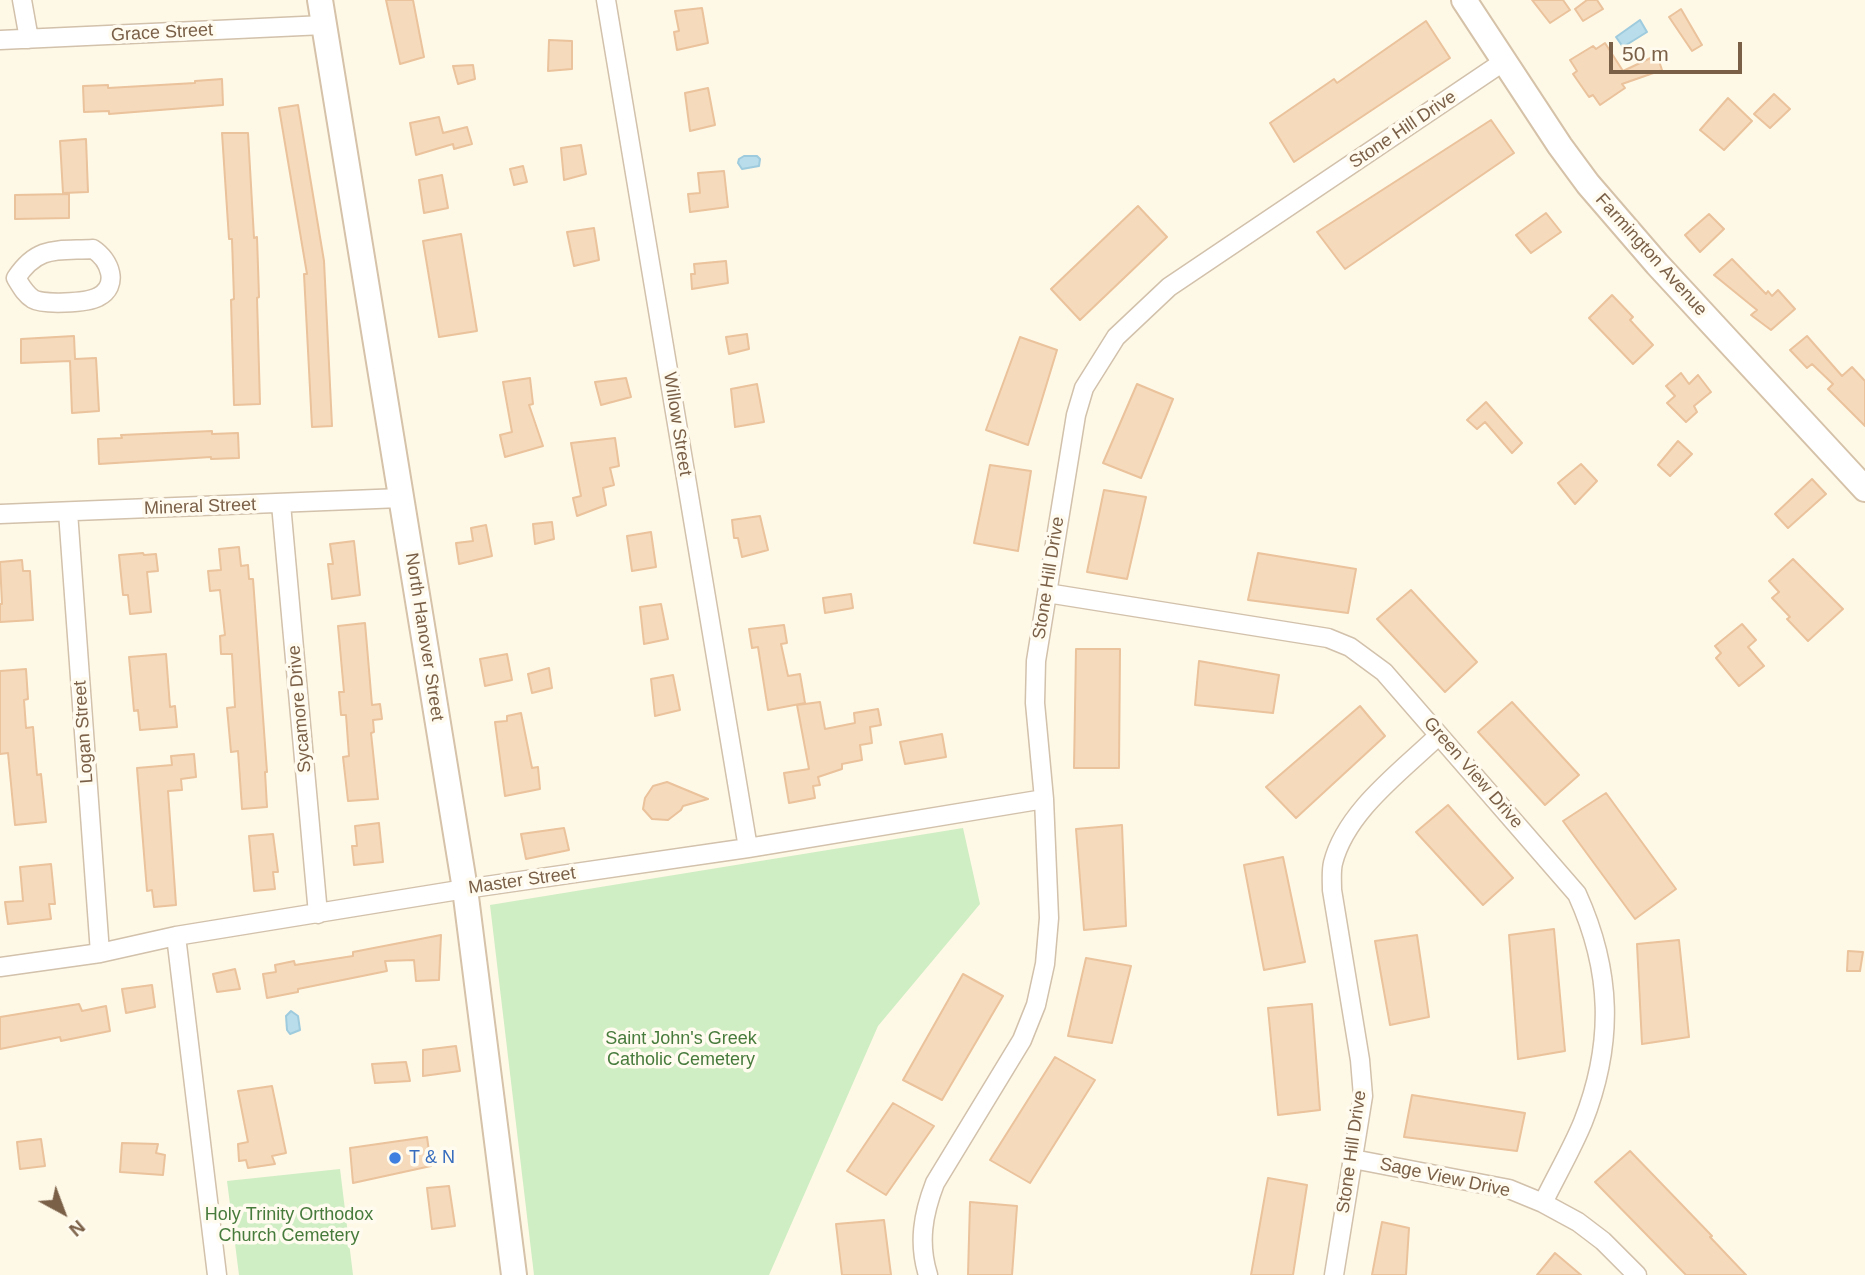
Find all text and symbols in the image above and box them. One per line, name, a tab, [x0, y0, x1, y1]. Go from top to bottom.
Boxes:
street label: Grace Street	[110, 20, 214, 46]
scale bar	[1613, 28, 1746, 72]
text: 50 m	[1622, 42, 1669, 65]
street label: Stone Hill Drive	[1346, 86, 1460, 174]
street label: Farmington Avenue	[1591, 190, 1711, 320]
street label: Willow Street	[658, 370, 696, 478]
street label: Mineral Street	[144, 494, 256, 520]
street label: Stone Hill Drive	[1029, 515, 1069, 641]
street label: North Hanover Street	[400, 551, 448, 723]
street label: Sycamore Drive	[284, 644, 316, 774]
street label: Logan Street	[70, 680, 98, 784]
street label: Green View Drive	[1419, 713, 1527, 833]
street label: Master Street	[467, 863, 577, 899]
park label: Saint John's Greek Catholic Cemetery	[605, 1028, 757, 1070]
street label: Stone Hill Drive	[1333, 1089, 1371, 1215]
place label: T & N	[409, 1147, 455, 1169]
marker: T & N	[387, 1150, 403, 1166]
street label: Sage View Drive	[1378, 1154, 1512, 1202]
north arrow	[28, 1177, 98, 1247]
park label: Holy Trinity Orthodox Church Cemetery	[205, 1204, 373, 1246]
text: N	[65, 1216, 89, 1241]

